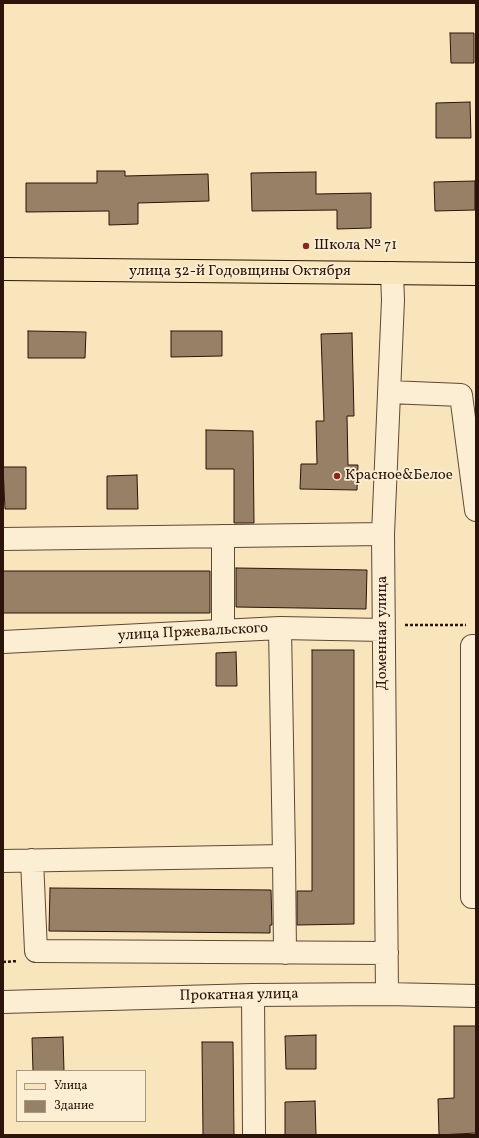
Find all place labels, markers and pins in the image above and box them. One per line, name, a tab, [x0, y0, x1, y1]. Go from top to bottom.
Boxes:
place label: Школа № 71	[314, 237, 397, 255]
marker: Школа № 71	[301, 241, 311, 251]
place label: Красное&Белое	[345, 467, 453, 485]
marker: Красное&Белое	[332, 471, 342, 481]

